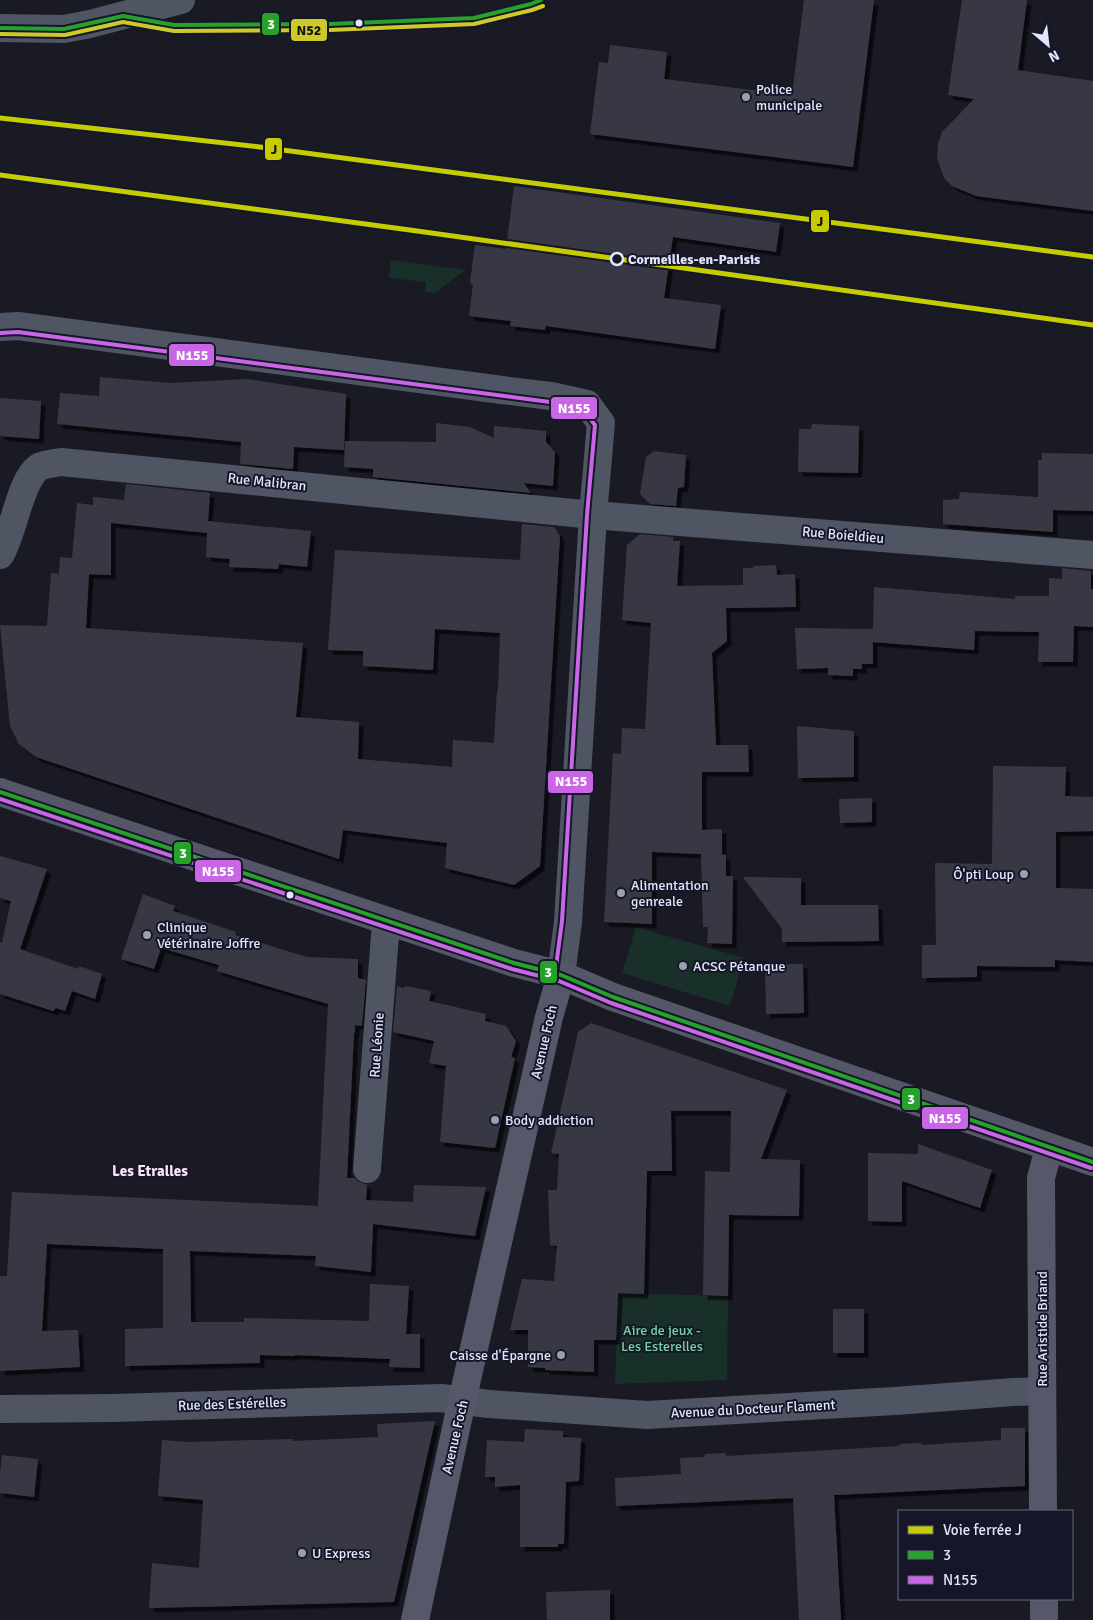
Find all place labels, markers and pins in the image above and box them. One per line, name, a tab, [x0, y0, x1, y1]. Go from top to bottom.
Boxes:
unlabelled marker	[354, 18, 364, 28]
place label: Police municipale	[756, 81, 822, 114]
marker: Police municipale	[740, 91, 752, 103]
place label: Cormeilles-en-Parisis	[628, 251, 760, 268]
marker: Cormeilles-en-Parisis	[610, 252, 624, 266]
place label: Ô'pti Loup	[953, 866, 1014, 883]
marker: Ô'pti Loup	[1018, 868, 1030, 880]
place label: Alimentation genreale	[631, 877, 709, 910]
marker: Alimentation genreale	[615, 887, 627, 899]
unlabelled marker	[285, 890, 295, 900]
place label: Clinique Vétérinaire Joffre	[157, 919, 260, 952]
marker: Clinique Vétérinaire Joffre	[141, 929, 153, 941]
place label: ACSC Pétanque	[693, 958, 785, 975]
marker: ACSC Pétanque	[677, 960, 689, 972]
place label: Body addiction	[505, 1112, 594, 1129]
marker: Body addiction	[489, 1114, 501, 1126]
place label: Caisse d'Épargne	[450, 1347, 551, 1364]
marker: Caisse d'Épargne	[555, 1349, 567, 1361]
place label: U Express	[312, 1545, 370, 1562]
marker: U Express	[296, 1547, 308, 1559]

